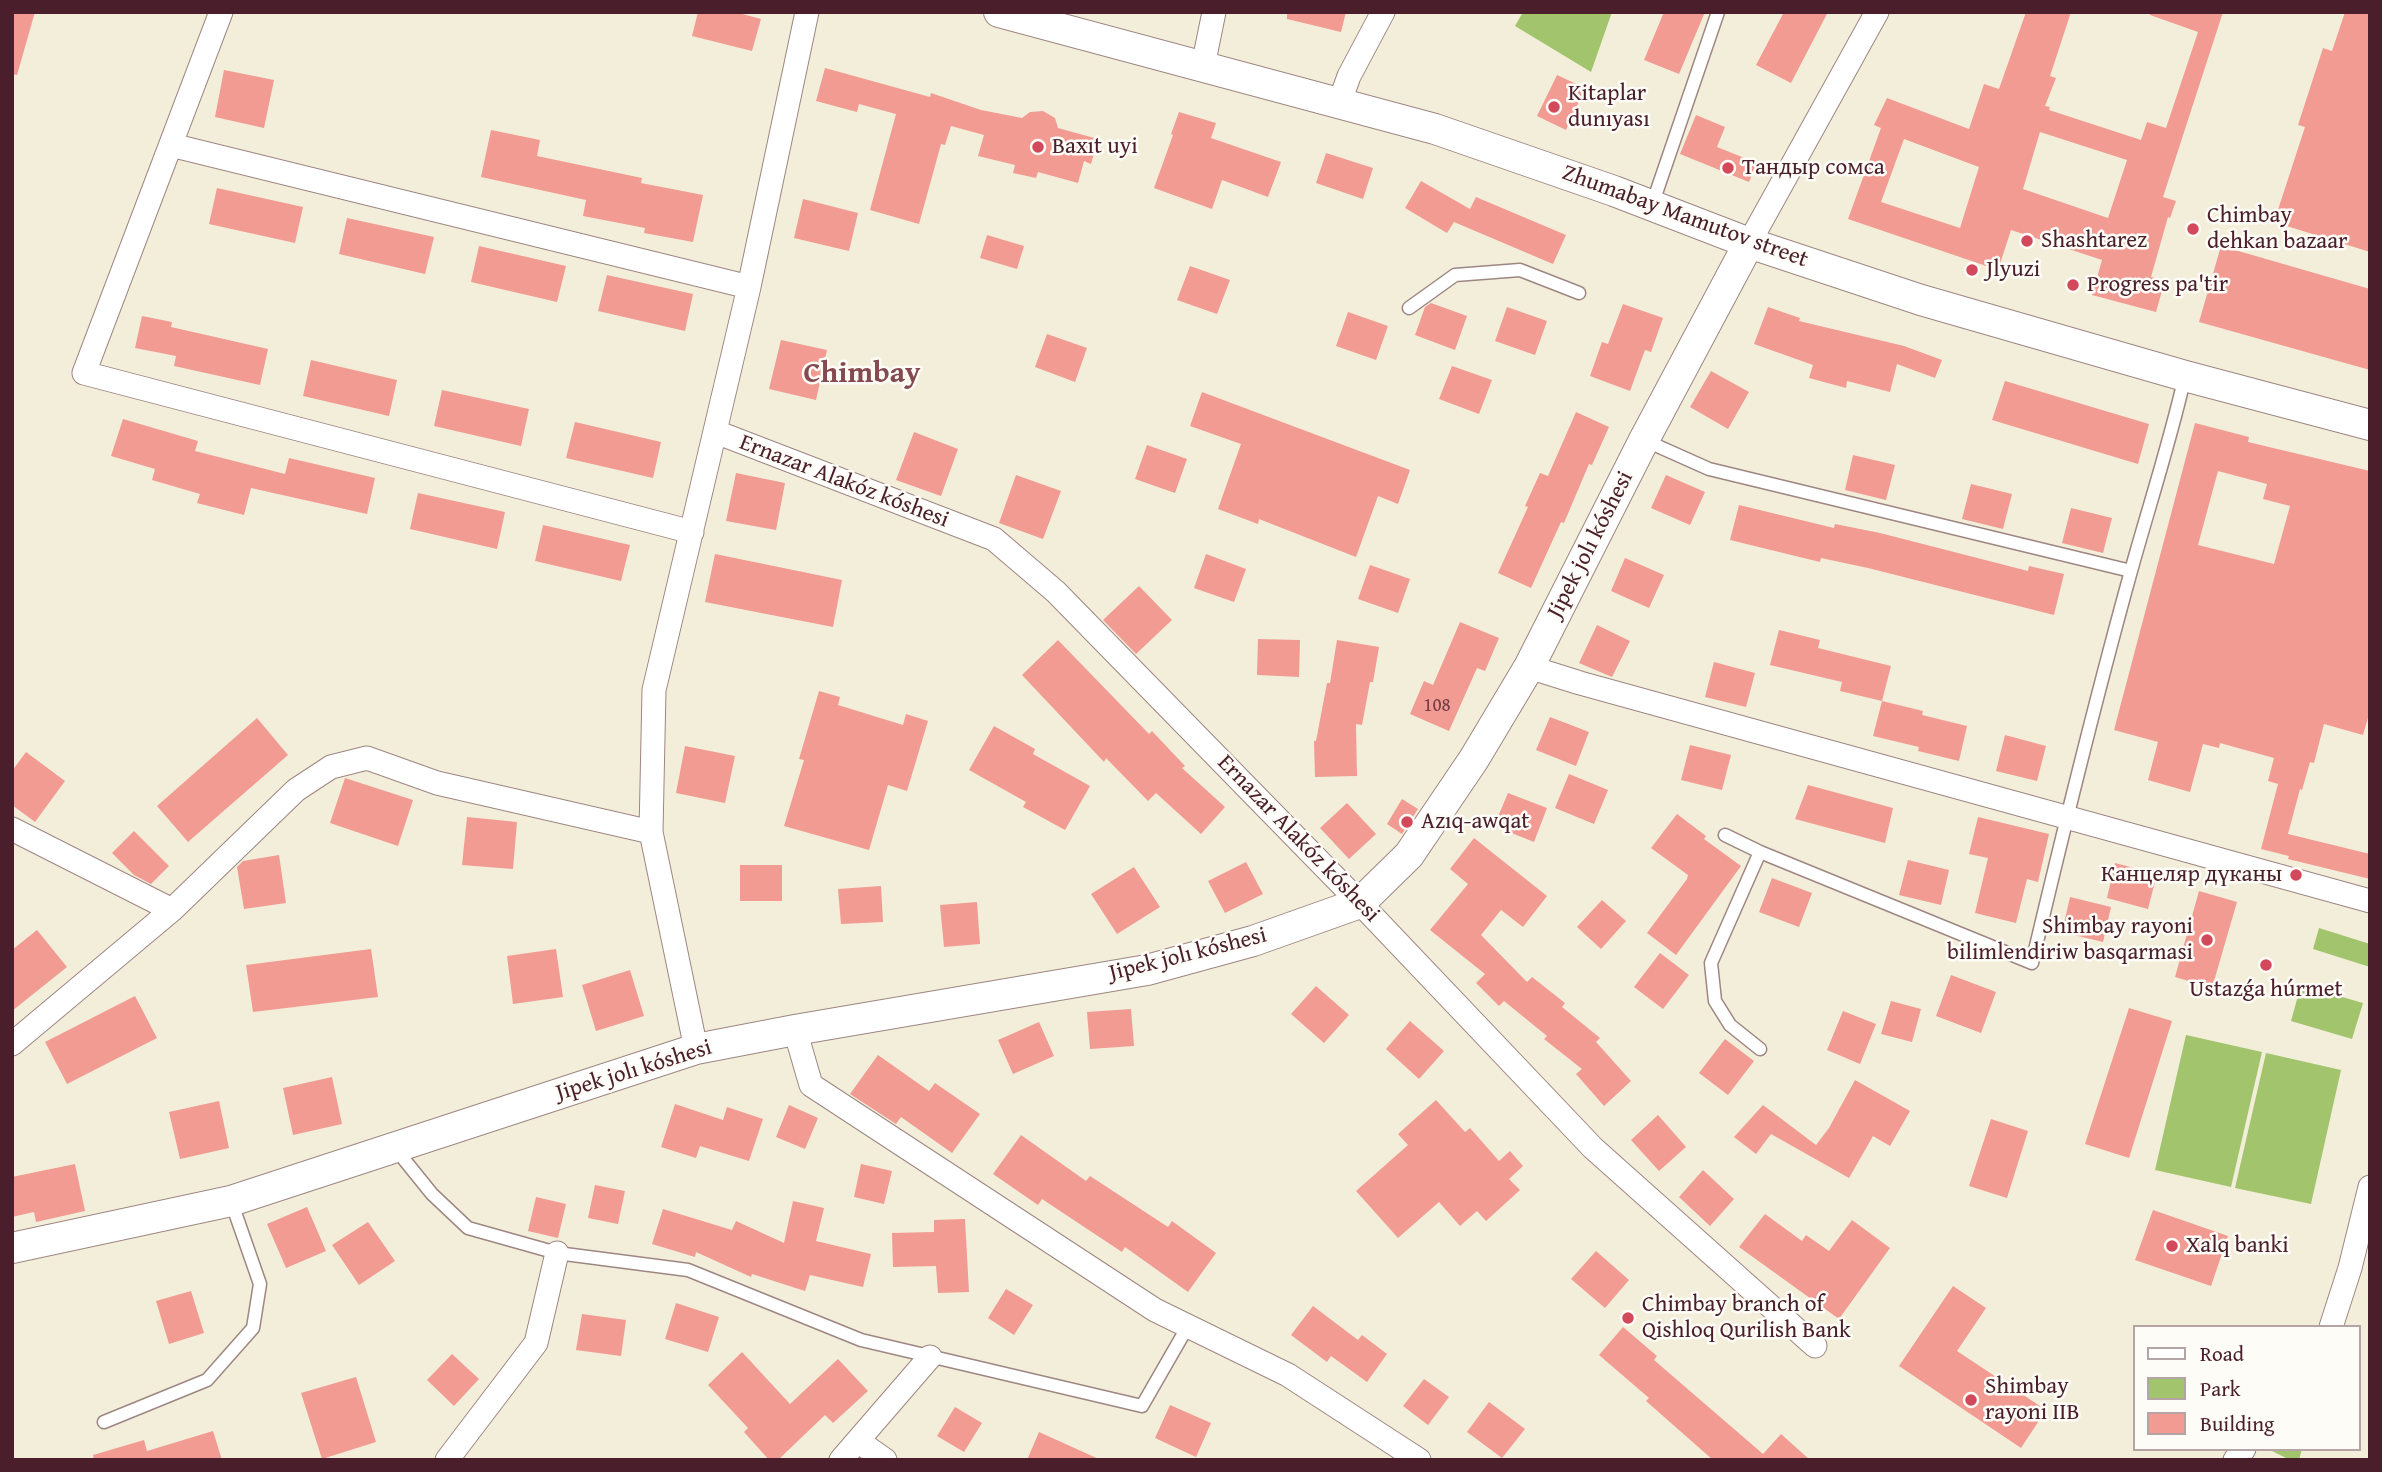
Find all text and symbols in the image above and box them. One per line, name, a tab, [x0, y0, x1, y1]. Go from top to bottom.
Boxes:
place label: Kitaplar dunıyası	[1568, 80, 1650, 134]
marker: Kitaplar dunıyası	[1546, 99, 1562, 115]
place label: Baxıt uyi	[1052, 133, 1138, 161]
marker: Baxıt uyi	[1030, 139, 1046, 155]
place label: Тандыр сомса	[1742, 154, 1885, 182]
street label: Zhumabay Mamutov street	[1558, 160, 1812, 274]
marker: Тандыр сомса	[1720, 160, 1736, 176]
place label: Chimbay dehkan bazaar	[2207, 202, 2348, 256]
marker: Chimbay dehkan bazaar	[2185, 221, 2201, 237]
place label: Shashtarez	[2041, 227, 2147, 255]
marker: Shashtarez	[2019, 233, 2035, 249]
place label: Jlyuzi	[1986, 256, 2040, 284]
marker: Jlyuzi	[1964, 262, 1980, 278]
place label: Progress pa'tir	[2087, 271, 2228, 299]
marker: Progress pa'tir	[2065, 277, 2081, 293]
district label: Chimbay	[804, 356, 920, 392]
street label: Ernazar Alakóz kóshesi	[735, 429, 953, 535]
street label: Jipek jolı kóshesi	[1542, 467, 1640, 623]
house number: 108	[1423, 695, 1451, 717]
street label: Ernazar Alakóz kóshesi	[1211, 750, 1385, 928]
place label: Azıq-awqat	[1421, 808, 1529, 836]
marker: Azıq-awqat	[1399, 814, 1415, 830]
place label: Канцеляр дүканы	[2101, 861, 2282, 889]
marker: Канцеляр дүканы	[2288, 867, 2304, 883]
place label: Shimbay rayoni bilimlendiriw basqarmasi	[1947, 913, 2193, 967]
street label: Jipek jolı kóshesi	[1106, 922, 1270, 988]
marker: Shimbay rayoni bilimlendiriw basqarmasi	[2199, 932, 2215, 948]
marker: Ustazǵa húrmet	[2258, 957, 2274, 973]
place label: Ustazǵa húrmet	[2189, 976, 2343, 1004]
street label: Jipek jolı kóshesi	[553, 1034, 715, 1108]
place label: Xalq banki	[2186, 1232, 2289, 1260]
marker: Xalq banki	[2164, 1238, 2180, 1254]
place label: Chimbay branch of Qishloq Qurilish Bank	[1642, 1291, 1851, 1345]
marker: Chimbay branch of Qishloq Qurilish Bank	[1620, 1310, 1636, 1326]
legend	[2134, 1325, 2361, 1451]
text: Road	[2200, 1338, 2244, 1369]
place label: Shimbay rayoni IIB	[1985, 1373, 2079, 1427]
text: Park	[2200, 1373, 2241, 1404]
marker: Shimbay rayoni IIB	[1963, 1392, 1979, 1408]
text: Building	[2200, 1408, 2274, 1439]

